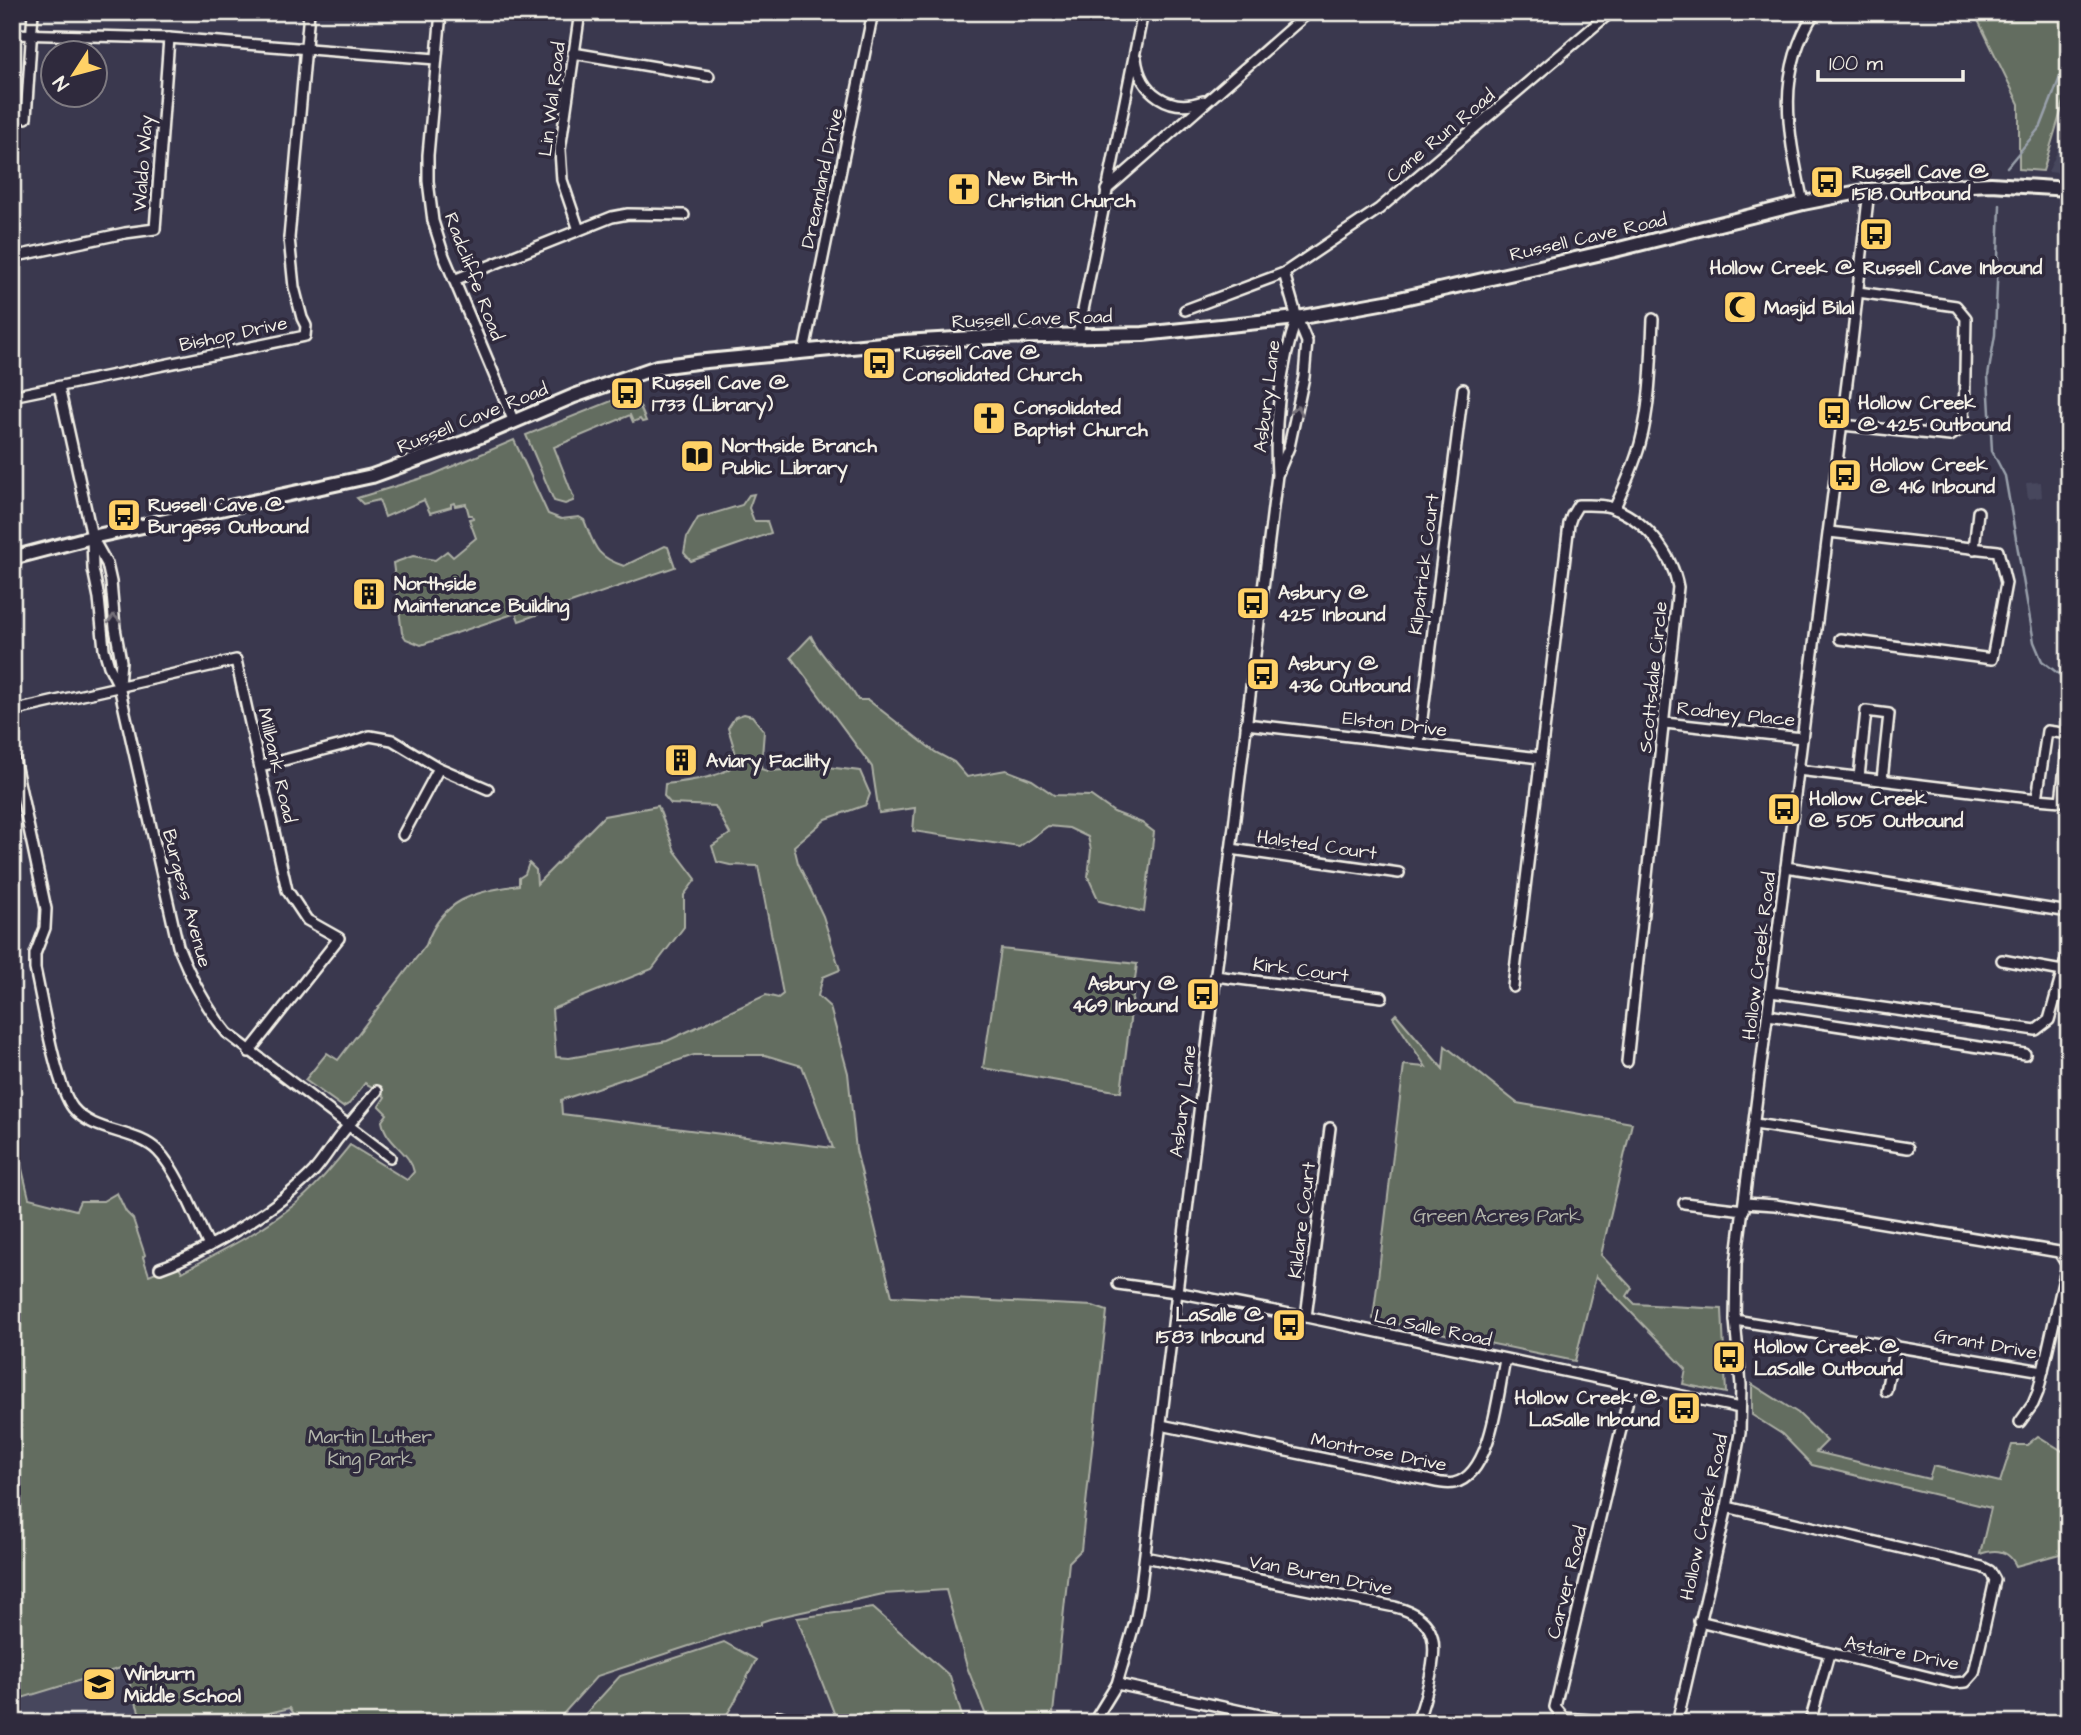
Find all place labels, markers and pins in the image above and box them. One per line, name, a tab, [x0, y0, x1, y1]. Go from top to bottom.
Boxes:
place label: Russell Cave @ 1518 Outbound	[1852, 159, 1989, 208]
bus stop icon: Russell Cave @ 1518 Outbound	[1808, 163, 1846, 201]
place label: New Birth Christian Church	[988, 166, 1136, 215]
church icon: New Birth Christian Church	[945, 170, 983, 208]
bus stop icon: Hollow Creek @ Russell Cave Inbound	[1857, 215, 1895, 253]
place label: Hollow Creek @ Russell Cave Inbound	[1710, 255, 2043, 282]
mosque icon: Masjid Bilal	[1721, 288, 1759, 326]
place label: Masjid Bilal	[1764, 295, 1855, 322]
place label: Russell Cave @ Consolidated Church	[903, 340, 1082, 389]
bus stop icon: Russell Cave @ Consolidated Church	[860, 344, 898, 382]
place label: Russell Cave @ 1733 (Library)	[652, 370, 789, 420]
bus stop icon: Russell Cave @ 1733 (Library)	[608, 374, 646, 412]
place label: Hollow Creek @ 425 Outbound	[1858, 390, 2011, 439]
bus stop icon: Hollow Creek @ 425 Outbound	[1815, 394, 1853, 432]
place label: Consolidated Baptist Church	[1014, 395, 1148, 444]
church icon: Consolidated Baptist Church	[970, 399, 1008, 437]
place label: Northside Branch Public Library	[722, 433, 877, 483]
library icon: Northside Branch Public Library	[678, 437, 716, 475]
place label: Hollow Creek @ 416 Inbound	[1870, 452, 1995, 501]
bus stop icon: Hollow Creek @ 416 Inbound	[1826, 456, 1864, 494]
place label: Russell Cave @ Burgess Outbound	[148, 492, 309, 542]
bus stop icon: Russell Cave @ Burgess Outbound	[105, 496, 143, 534]
place label: Northside Maintenance Building	[394, 571, 569, 621]
building icon: Northside Maintenance Building	[350, 575, 388, 613]
place label: Asbury @ 425 Inbound	[1278, 580, 1386, 629]
bus stop icon: Asbury @ 425 Inbound	[1234, 584, 1272, 622]
place label: Asbury @ 436 Outbound	[1288, 651, 1411, 700]
bus stop icon: Asbury @ 436 Outbound	[1244, 655, 1282, 693]
building icon: Aviary Facility	[662, 741, 700, 779]
place label: Aviary Facility	[706, 748, 831, 776]
place label: Hollow Creek @ 505 Outbound	[1809, 786, 1963, 835]
bus stop icon: Hollow Creek @ 505 Outbound	[1765, 790, 1803, 828]
place label: Asbury @ 469 Inbound	[1072, 971, 1178, 1020]
bus stop icon: Asbury @ 469 Inbound	[1184, 975, 1222, 1013]
place label: LaSalle @ 1583 Inbound	[1156, 1302, 1264, 1351]
bus stop icon: LaSalle @ 1583 Inbound	[1270, 1306, 1308, 1344]
place label: Hollow Creek @ LaSalle Outbound	[1754, 1334, 1903, 1383]
bus stop icon: Hollow Creek @ LaSalle Outbound	[1710, 1338, 1748, 1376]
place label: Hollow Creek @ LaSalle Inbound	[1515, 1385, 1660, 1434]
bus stop icon: Hollow Creek @ LaSalle Inbound	[1665, 1389, 1703, 1427]
place label: Winburn Middle School	[123, 1661, 241, 1710]
school or university icon: Winburn Middle School	[80, 1665, 118, 1703]

